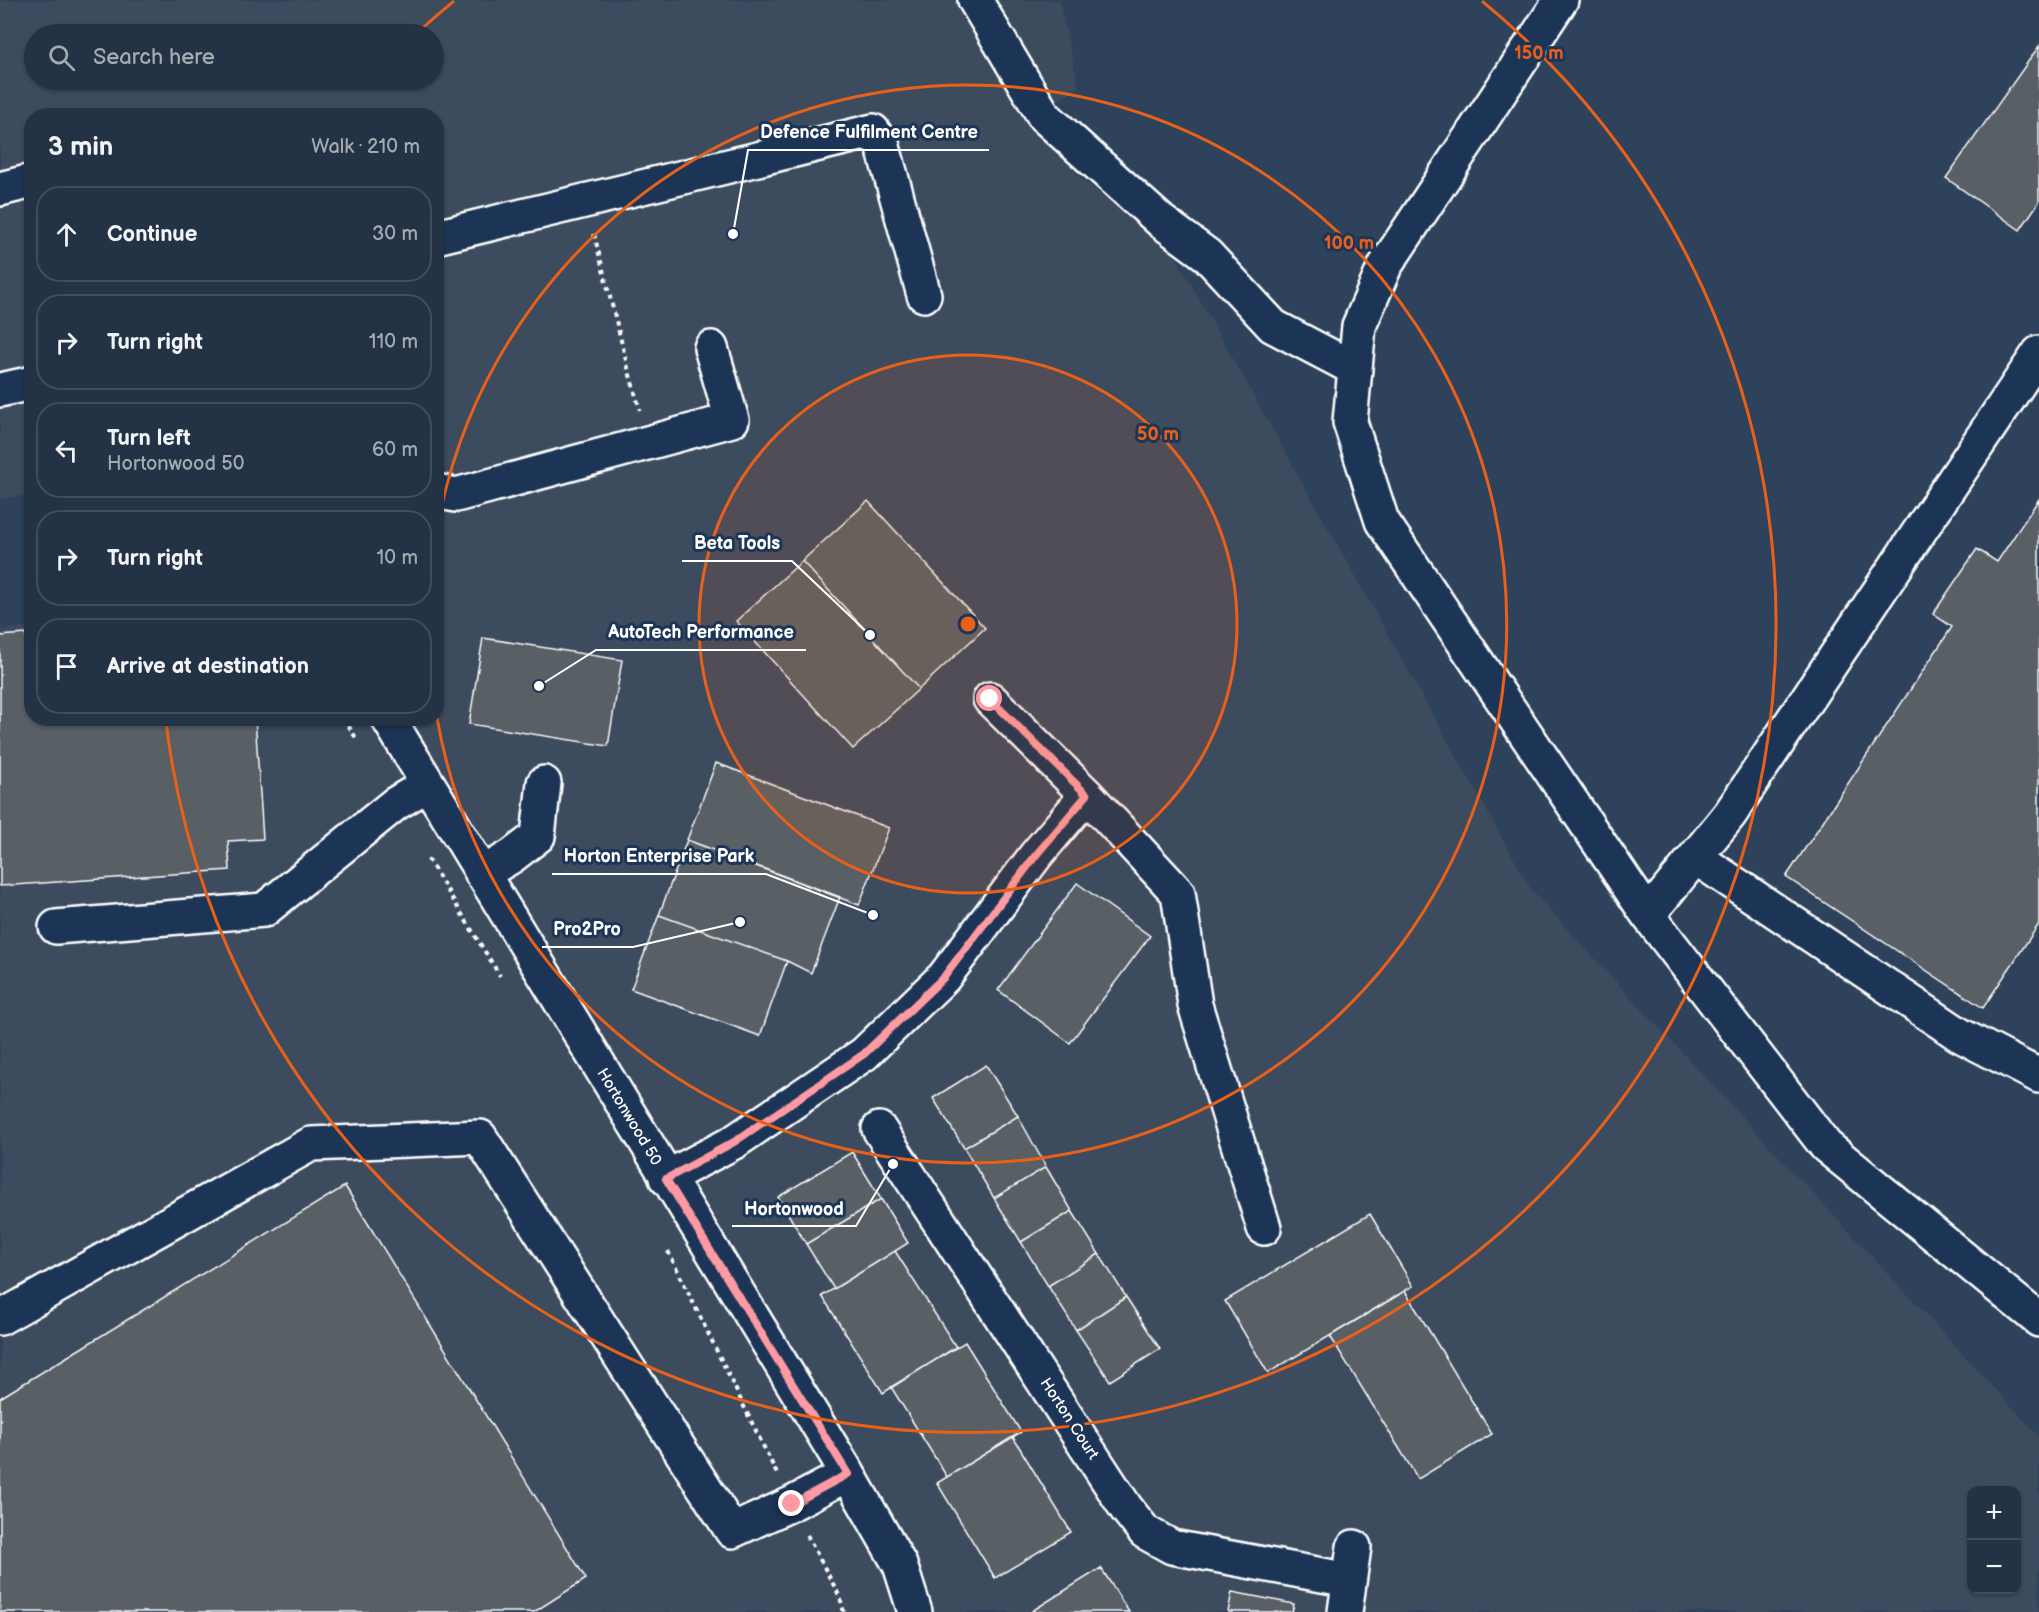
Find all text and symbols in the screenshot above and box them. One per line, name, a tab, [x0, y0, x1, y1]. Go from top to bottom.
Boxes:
search box	[24, 24, 444, 90]
icon: search	[45, 41, 78, 74]
text: 150 m	[1514, 43, 1564, 64]
text: Search here	[93, 44, 215, 71]
callout: Defence Fulfilment Centre	[748, 114, 989, 150]
text: Defence Fulfilment Centre	[760, 122, 978, 143]
text: 3 min	[48, 132, 113, 163]
text: Walk · 210 m	[311, 135, 420, 159]
icon: ahead	[50, 218, 83, 251]
text: Continue	[107, 221, 197, 248]
text: 30 m	[372, 222, 418, 246]
text: 100 m	[1324, 233, 1374, 254]
icon: right	[50, 326, 83, 359]
text: Turn right	[107, 329, 203, 356]
text: 110 m	[369, 330, 418, 354]
text: 50 m	[1137, 424, 1179, 445]
text: Turn left	[107, 425, 191, 452]
icon: left	[50, 434, 83, 467]
text: 60 m	[372, 438, 418, 462]
text: Hortonwood 50	[107, 452, 245, 476]
callout: Beta Tools	[682, 525, 792, 561]
text: Beta Tools	[694, 533, 780, 554]
icon: right	[50, 542, 83, 575]
text: Turn right	[107, 545, 203, 572]
text: 10 m	[377, 546, 418, 570]
callout: AutoTech Performance	[596, 614, 806, 650]
centre of rings	[958, 614, 978, 634]
text: AutoTech Performance	[607, 622, 794, 643]
icon: arrive	[50, 650, 83, 683]
text: Arrive at destination	[107, 653, 309, 680]
route start	[976, 685, 1002, 711]
callout: Horton Enterprise Park	[552, 838, 766, 874]
text: Horton Enterprise Park	[564, 846, 755, 867]
callout: Pro2Pro	[542, 911, 633, 947]
text: Pro2Pro	[553, 919, 621, 940]
street label: Hortonwood 50	[593, 1065, 665, 1169]
callout: Hortonwood	[732, 1190, 856, 1226]
text: Hortonwood	[744, 1199, 844, 1220]
street label: Horton Court	[1036, 1375, 1103, 1464]
map controls	[1967, 1486, 2021, 1594]
button: +	[1967, 1486, 2021, 1540]
route end	[778, 1490, 804, 1516]
button: −	[1967, 1540, 2021, 1594]

